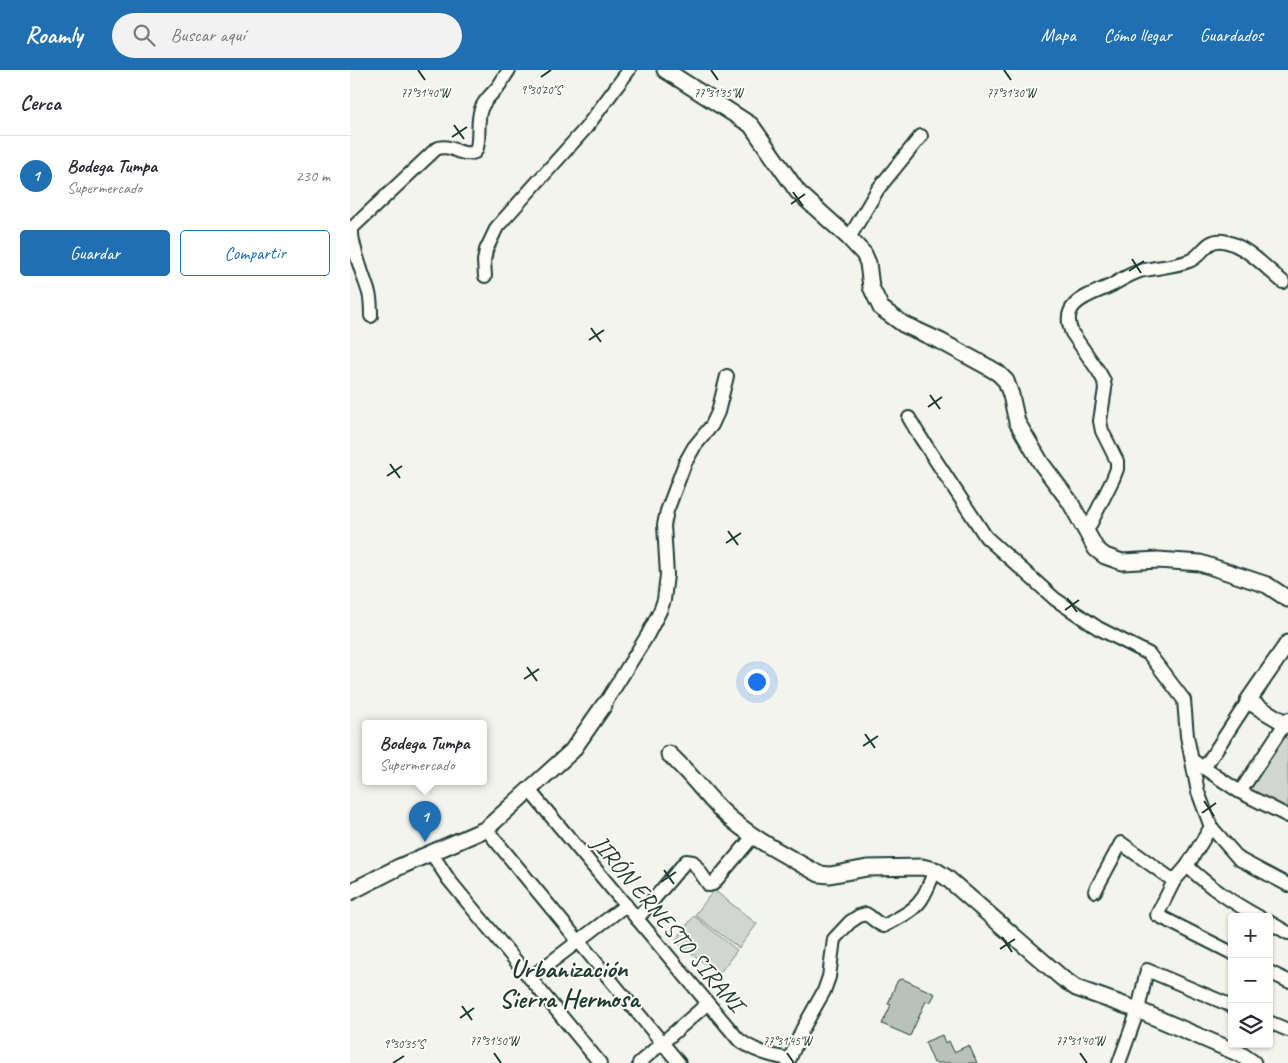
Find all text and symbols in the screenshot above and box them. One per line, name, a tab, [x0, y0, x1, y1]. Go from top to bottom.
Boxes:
search box	[112, 13, 462, 58]
text: Roamly	[25, 20, 82, 50]
icon: search	[130, 21, 158, 49]
text: Buscar aquí	[170, 23, 245, 47]
text: Mapa	[1041, 24, 1076, 46]
text: Cómo llegar	[1104, 24, 1172, 46]
text: Guardados	[1200, 24, 1263, 46]
text: 9°30'20"S	[521, 82, 563, 98]
text: 77°31'40"W	[401, 85, 452, 101]
text: 77°31'35"W	[694, 85, 745, 101]
text: 77°31'30"W	[987, 85, 1038, 101]
text: Cerca	[20, 90, 61, 116]
text: Bodega Tumpa	[67, 154, 157, 178]
text: 1	[32, 166, 40, 186]
text: 230 m	[296, 166, 330, 186]
text: Supermercado	[67, 178, 142, 198]
button: Guardar	[20, 230, 170, 276]
button: Compartir	[180, 230, 330, 276]
your location	[744, 669, 770, 695]
popup	[362, 720, 487, 785]
text: Bodega Tumpa	[379, 731, 470, 755]
text: Supermercado	[379, 755, 454, 775]
pin: 1	[409, 801, 441, 842]
street label: JIRÓN ERNESTO SIRANI	[585, 828, 753, 1021]
map controls	[1228, 913, 1273, 1048]
button: +	[1228, 913, 1273, 958]
district label: Urbanización Sierra Hermosa	[499, 952, 641, 1015]
button: −	[1228, 958, 1273, 1003]
button: layers	[1228, 1003, 1273, 1048]
text: 77°31'50"W	[470, 1033, 521, 1049]
text: 77°31'45"W	[763, 1033, 814, 1049]
text: 77°31'40"W	[1056, 1033, 1107, 1049]
text: 9°30'35"S	[384, 1036, 426, 1052]

